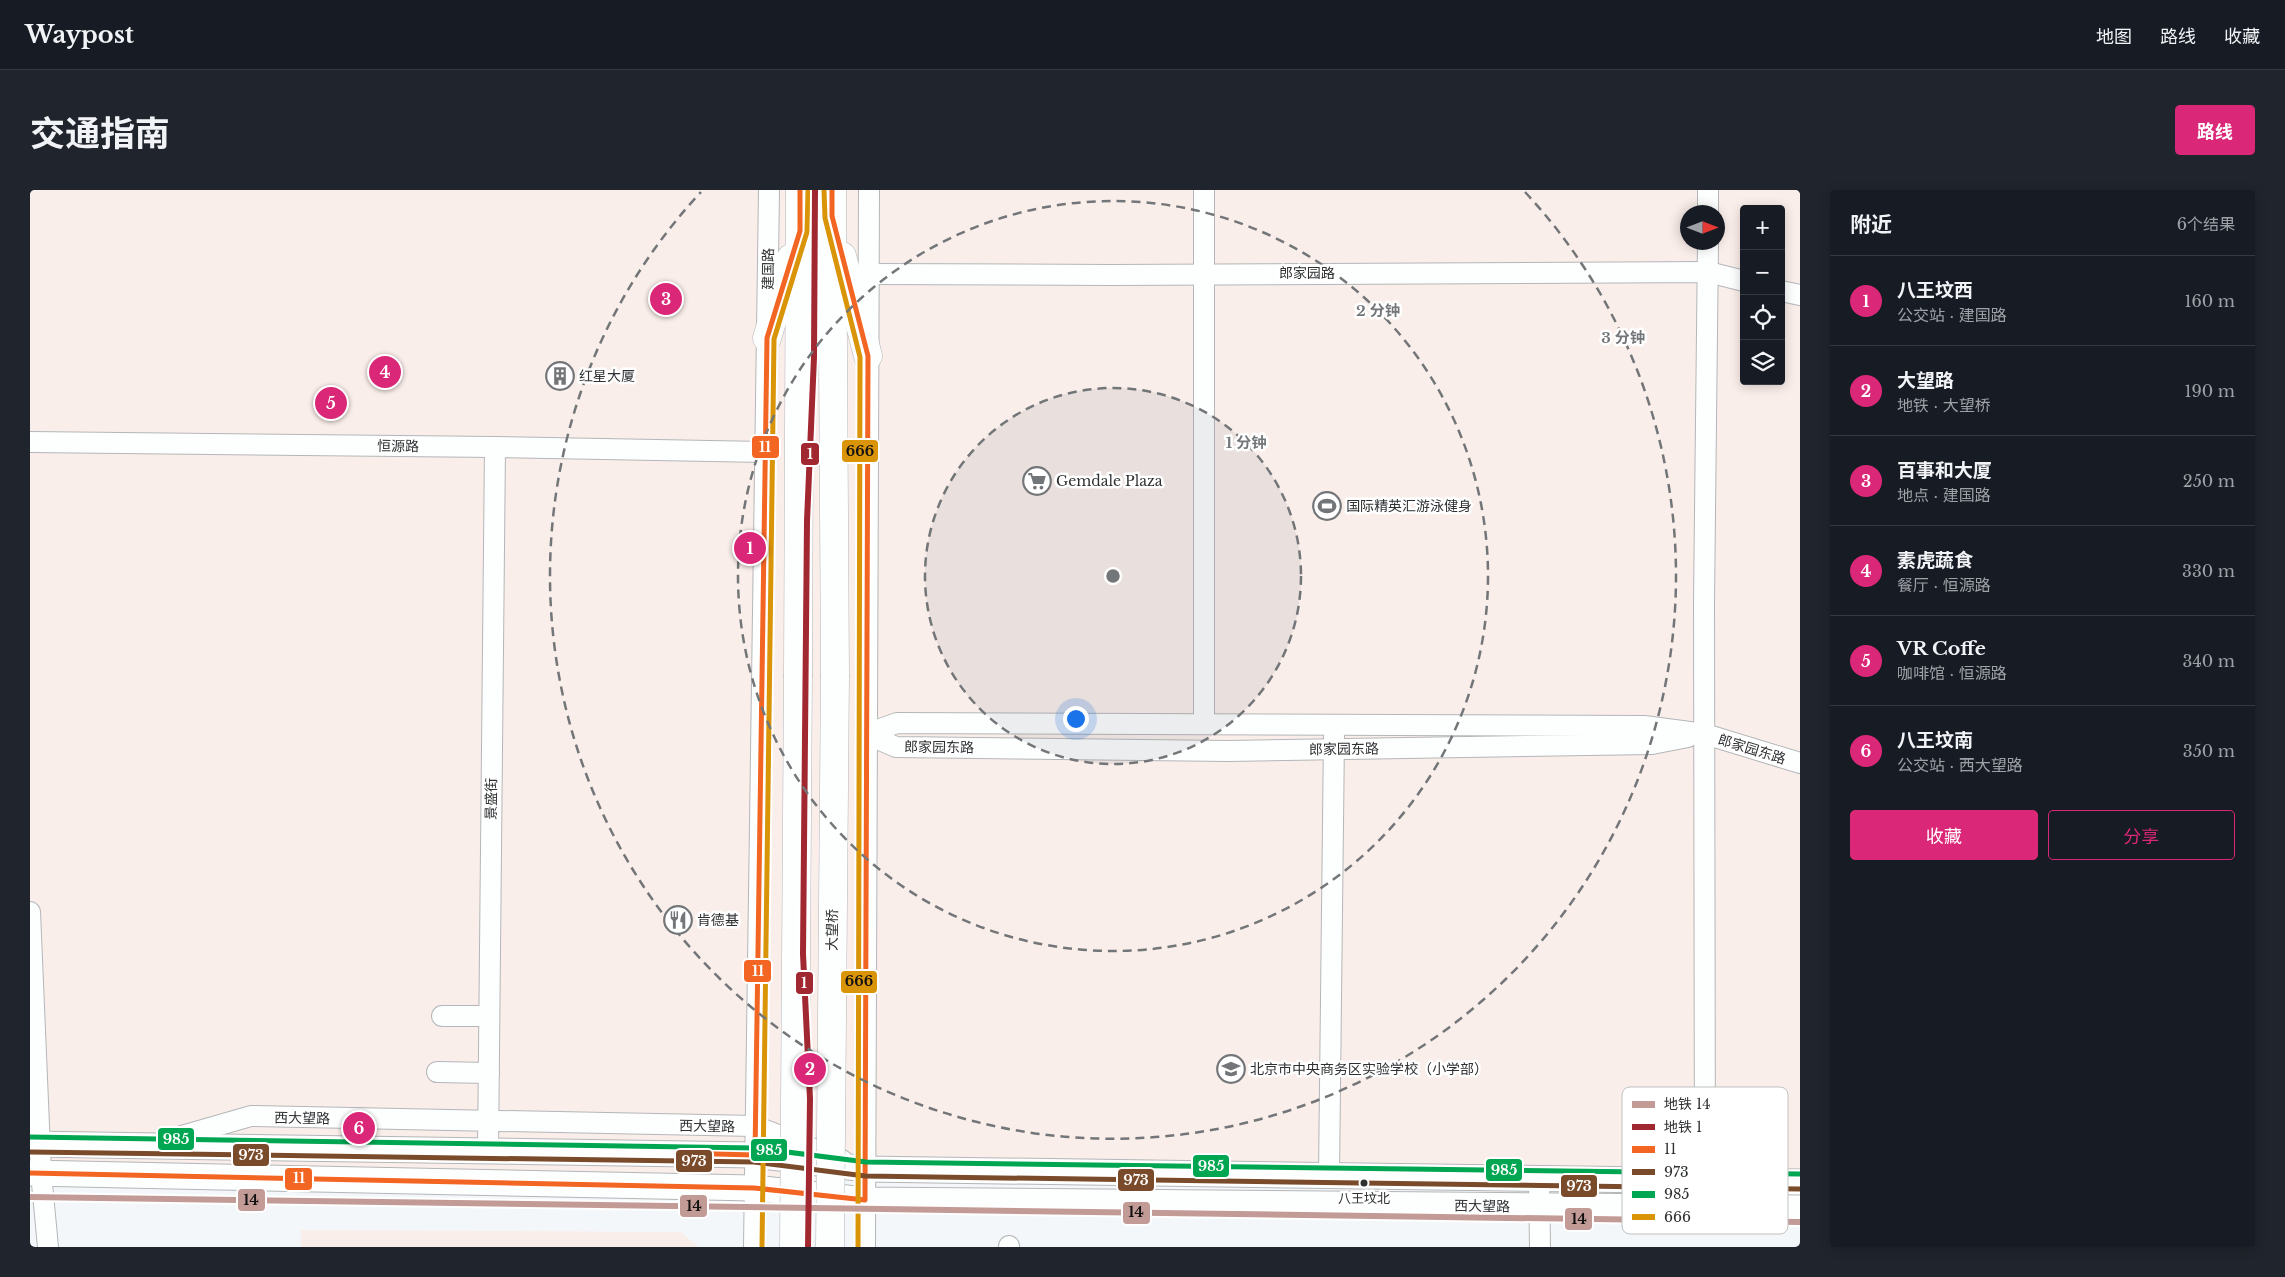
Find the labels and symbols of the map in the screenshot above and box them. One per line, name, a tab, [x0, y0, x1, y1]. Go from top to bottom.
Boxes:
north arrow	[1680, 205, 1725, 250]
street label: 建国路	[759, 248, 777, 290]
street label: 郎家园路	[1279, 264, 1335, 282]
pin: 3	[650, 280, 682, 318]
text: 2 分钟	[1356, 301, 1400, 320]
text: 3 分钟	[1601, 328, 1645, 347]
pin: 4	[369, 353, 401, 391]
building icon: 红星大厦	[545, 361, 575, 391]
place label: 红星大厦	[579, 367, 635, 385]
pin: 5	[315, 384, 347, 422]
text: 1 分钟	[1226, 433, 1266, 452]
line badge: 11	[751, 435, 780, 459]
street label: 恒源路	[377, 437, 419, 455]
text: 11	[759, 438, 771, 456]
line badge: 666	[841, 439, 879, 463]
line badge: 1	[800, 442, 820, 466]
text: 666	[846, 442, 874, 460]
text: 1	[807, 445, 813, 463]
supermarket icon: Gemdale Plaza	[1022, 466, 1052, 496]
place label: Gemdale Plaza	[1056, 472, 1163, 490]
sports icon: 国际精英汇游泳健身	[1312, 491, 1342, 521]
place label: 国际精英汇游泳健身	[1346, 497, 1472, 515]
pin: 1	[734, 529, 766, 567]
centre of rings	[1104, 567, 1122, 585]
your location	[1063, 706, 1089, 732]
street label: 郎家园东路	[1716, 730, 1788, 768]
street label: 郎家园东路	[904, 737, 974, 757]
street label: 郎家园东路	[1309, 739, 1379, 759]
street label: 景盛街	[482, 778, 500, 820]
restaurant icon: 肯德基	[663, 905, 693, 935]
street label: 大望桥	[823, 909, 841, 951]
place label: 肯德基	[697, 911, 739, 929]
line badge: 11	[743, 959, 772, 983]
text: 11	[752, 962, 764, 980]
line badge: 666	[840, 970, 878, 994]
line badge: 1	[795, 971, 814, 995]
text: 666	[845, 972, 873, 990]
text: 1	[801, 974, 807, 992]
pin: 2	[794, 1050, 826, 1088]
school or university icon: 北京市中央商务区实验学校（小学部）	[1216, 1054, 1246, 1084]
place label: 北京市中央商务区实验学校（小学部）	[1250, 1060, 1488, 1078]
legend	[1622, 1087, 1788, 1234]
text: 地铁 14	[1664, 1095, 1710, 1113]
street label: 西大望路	[274, 1109, 330, 1127]
pin: 6	[343, 1109, 375, 1147]
street label: 西大望路	[679, 1117, 735, 1135]
text: 地铁 1	[1664, 1118, 1702, 1136]
line badge: 985	[157, 1127, 195, 1151]
text: 985	[163, 1130, 189, 1148]
line badge: 985	[750, 1138, 788, 1162]
text: 11	[1664, 1140, 1677, 1158]
text: 985	[756, 1141, 782, 1159]
line badge: 973	[232, 1143, 270, 1167]
text: 973	[238, 1146, 264, 1164]
line badge: 973	[675, 1149, 713, 1173]
text: 973	[681, 1152, 707, 1170]
line badge: 985	[1192, 1154, 1230, 1178]
text: 985	[1198, 1157, 1224, 1175]
line badge: 985	[1485, 1158, 1523, 1182]
text: 985	[1491, 1161, 1517, 1179]
text: 973	[1664, 1163, 1689, 1181]
line badge: 11	[284, 1167, 313, 1191]
line badge: 973	[1117, 1168, 1155, 1192]
text: 11	[293, 1169, 305, 1187]
text: 973	[1123, 1171, 1149, 1189]
line badge: 973	[1560, 1174, 1598, 1198]
text: 973	[1566, 1177, 1592, 1195]
marker: 八王坟北	[1359, 1178, 1369, 1188]
text: 985	[1664, 1185, 1689, 1203]
line badge: 14	[237, 1188, 266, 1212]
place label: 八王坟北	[1338, 1190, 1390, 1207]
text: 14	[243, 1191, 259, 1209]
line badge: 14	[679, 1194, 708, 1218]
text: 14	[686, 1197, 702, 1215]
street label: 西大望路	[1454, 1197, 1510, 1215]
line badge: 14	[1122, 1201, 1151, 1225]
text: 14	[1128, 1203, 1144, 1221]
line badge: 14	[1564, 1207, 1593, 1231]
text: 666	[1664, 1208, 1691, 1226]
text: 14	[1571, 1210, 1587, 1228]

